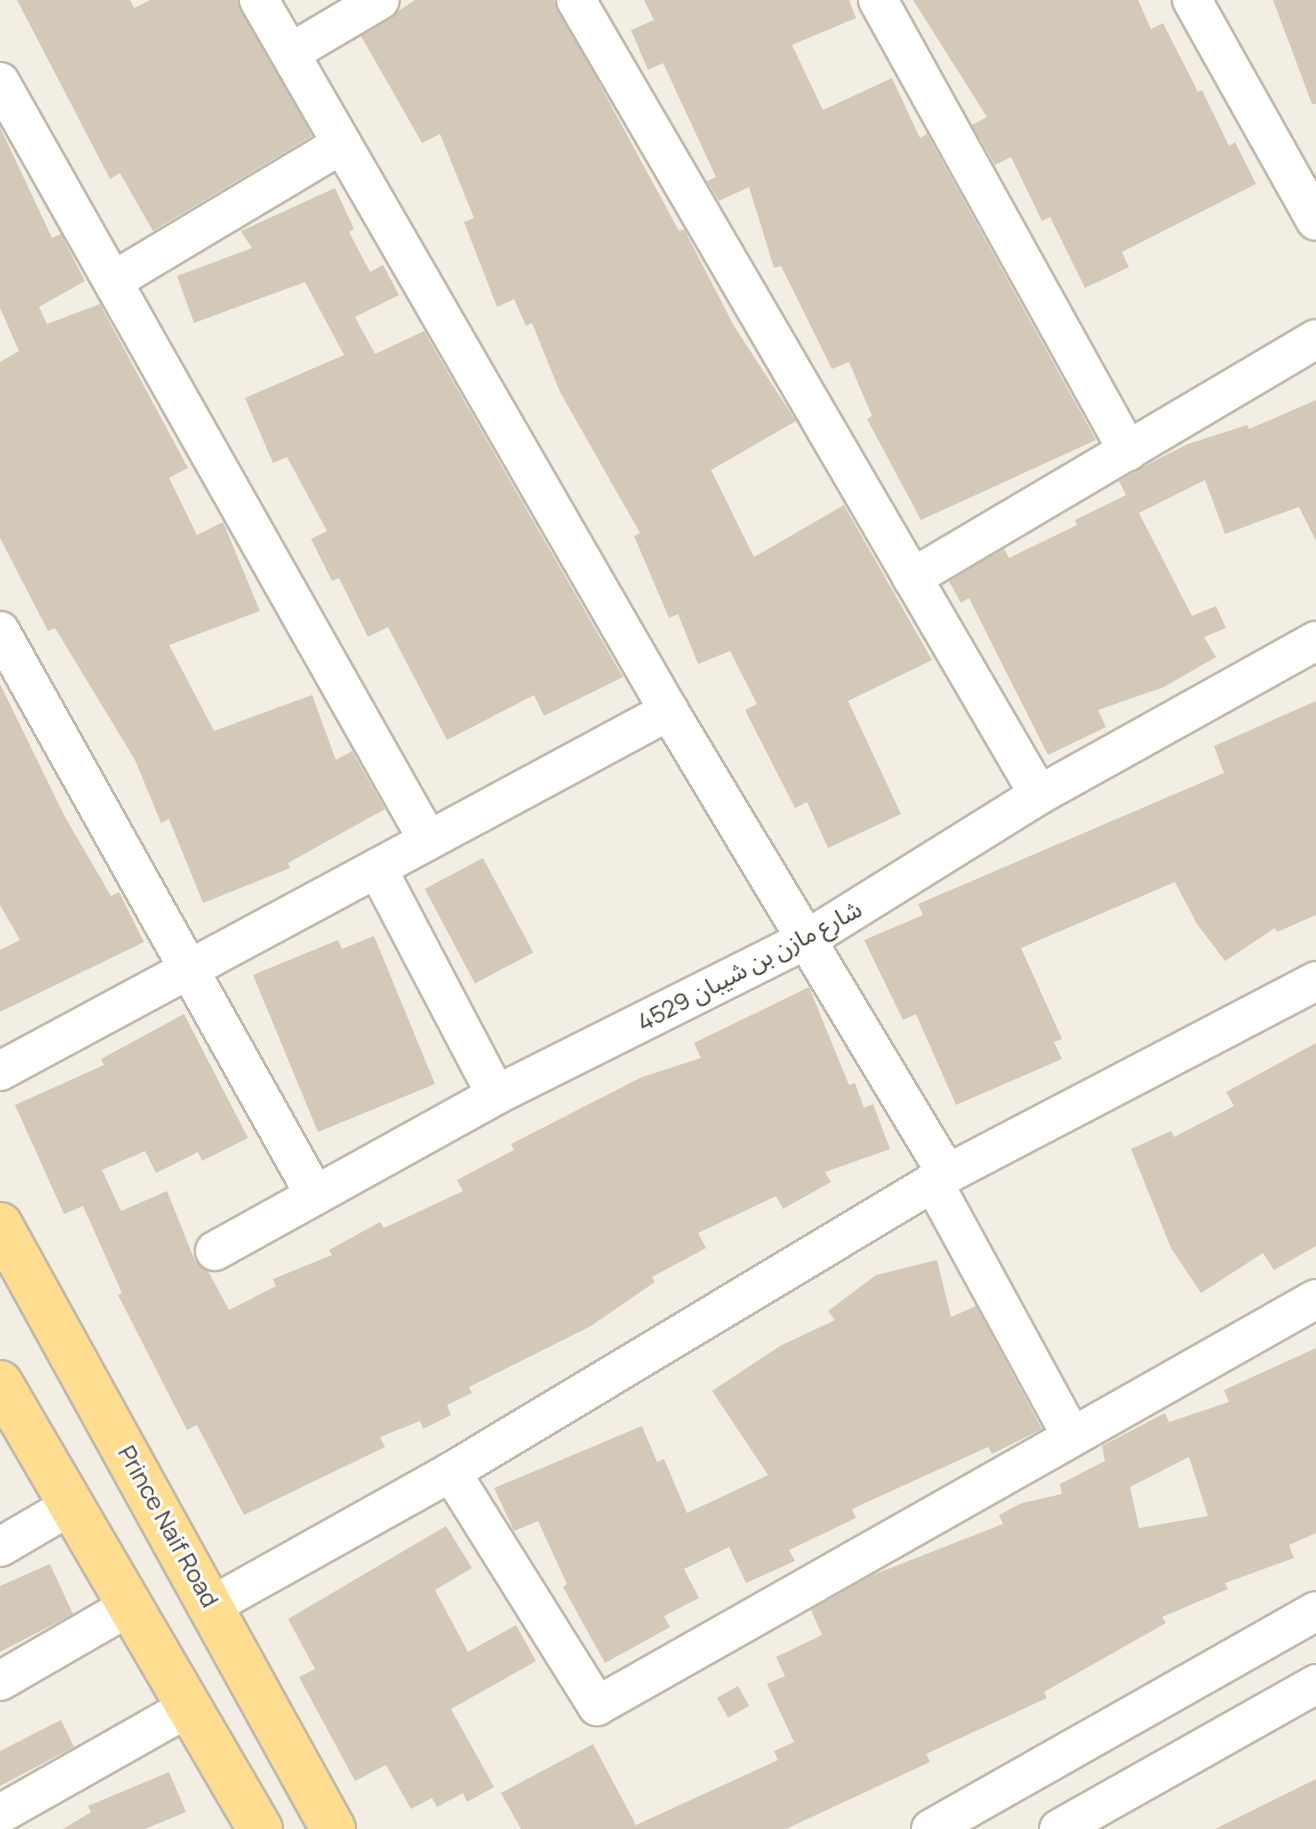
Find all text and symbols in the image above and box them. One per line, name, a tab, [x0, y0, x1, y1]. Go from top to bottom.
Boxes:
street label: شارع مازن بن شيبان 4529	[632, 894, 866, 1036]
street label: Prince Naif Road	[113, 1440, 225, 1612]

